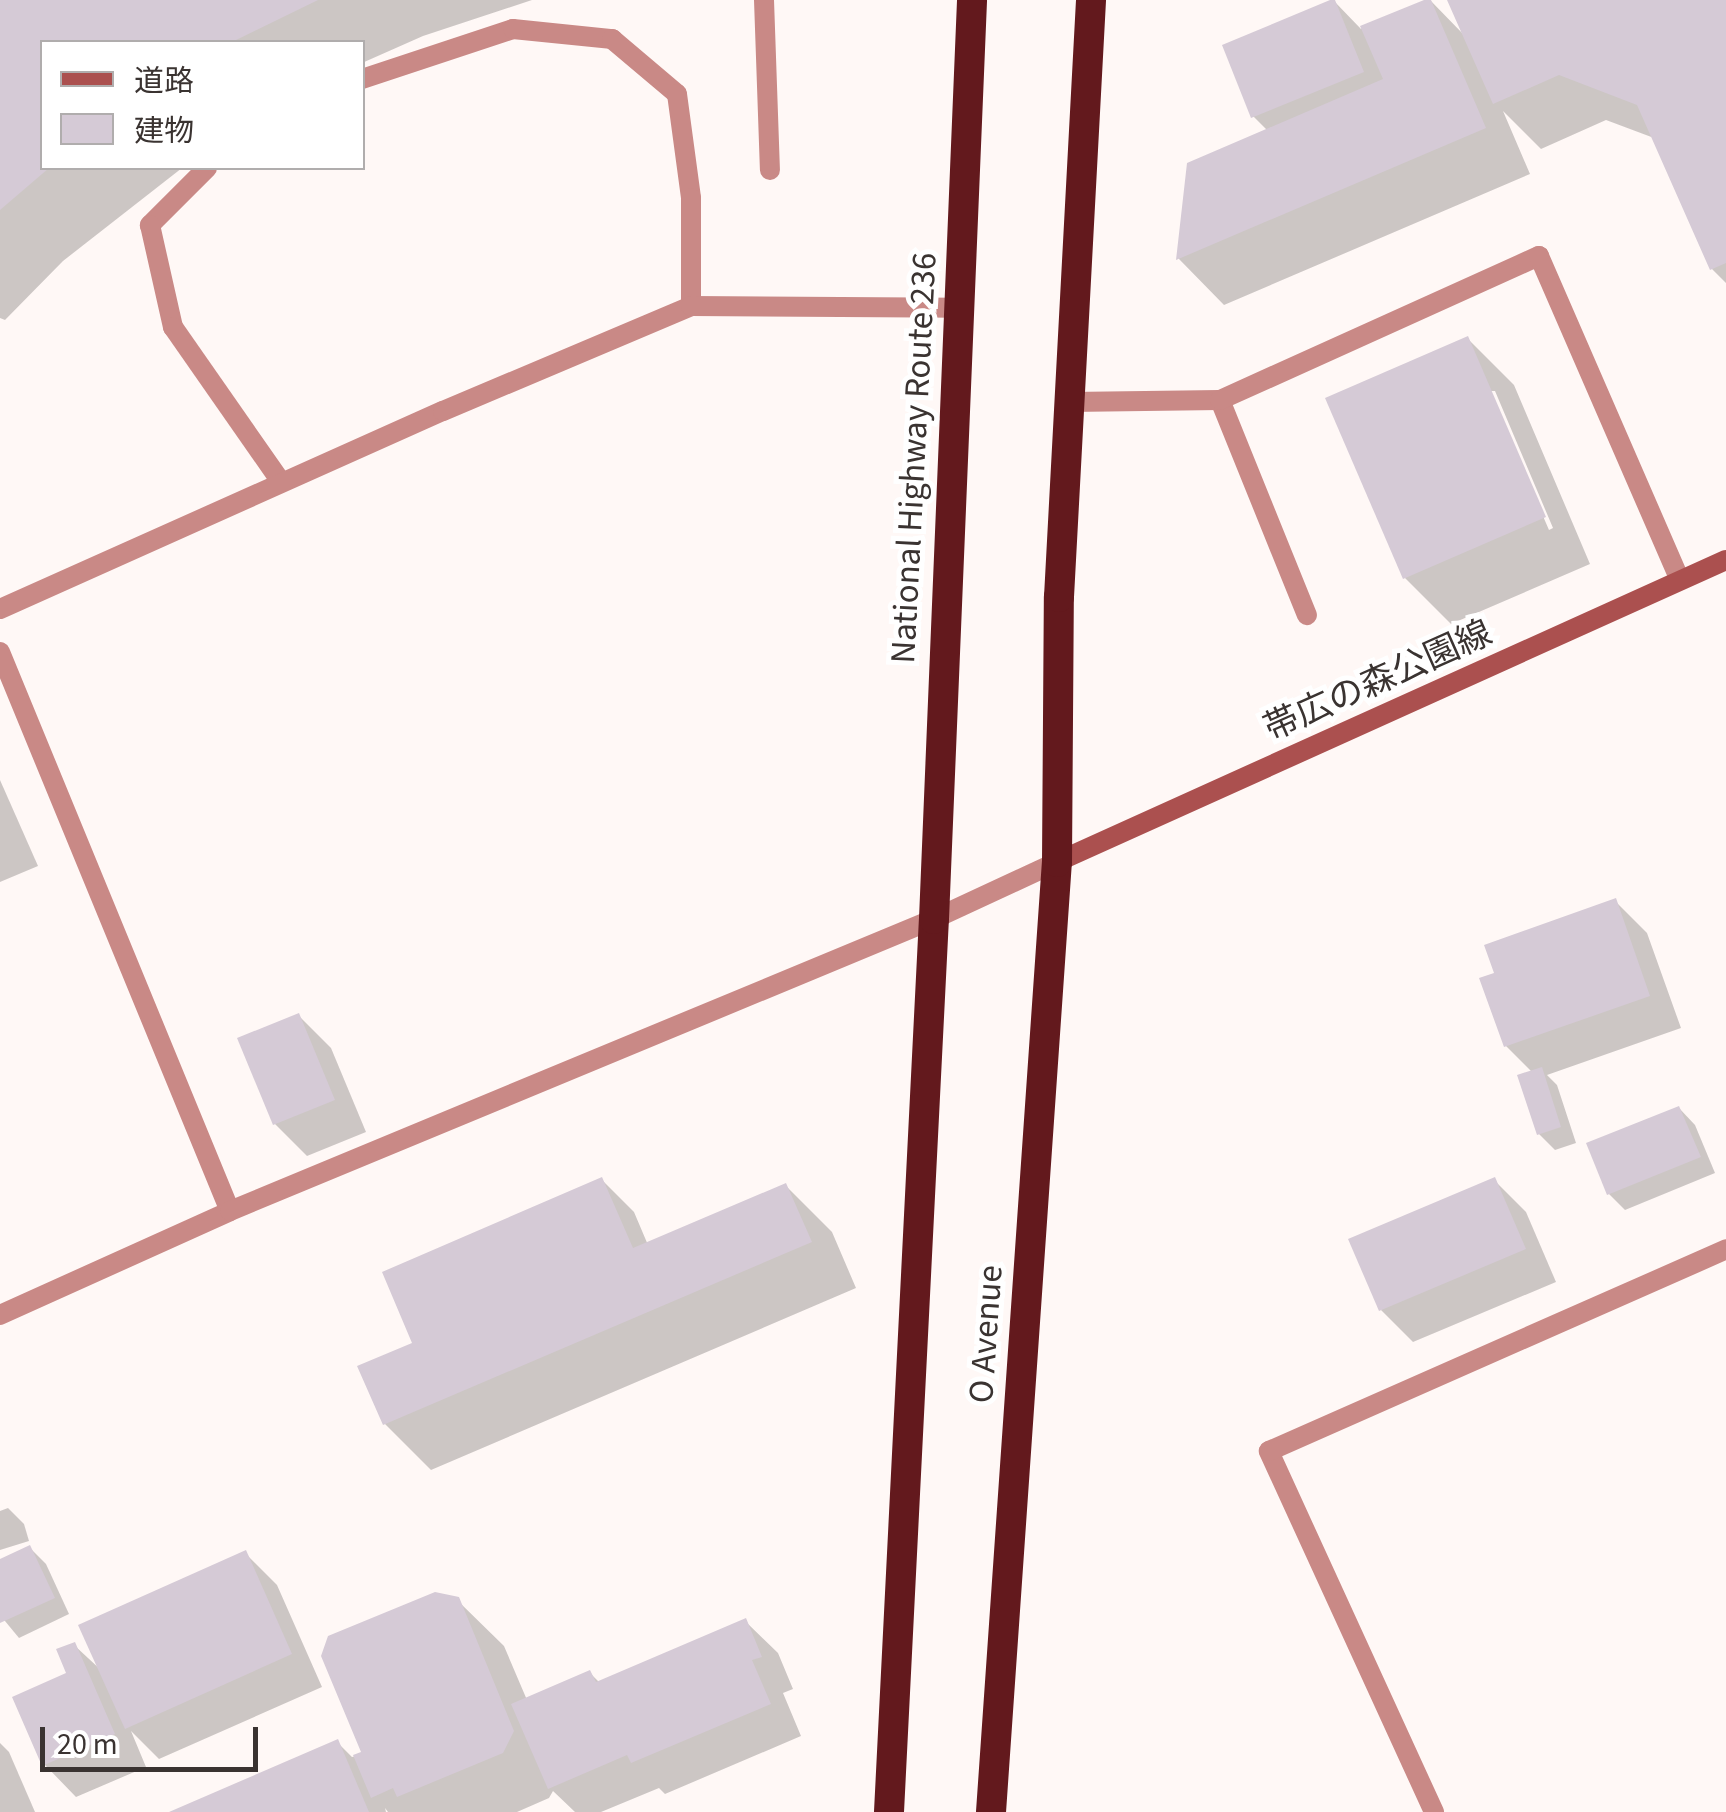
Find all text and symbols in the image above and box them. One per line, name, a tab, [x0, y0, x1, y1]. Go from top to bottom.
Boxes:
legend	[40, 40, 365, 170]
text: 道路	[134, 60, 194, 103]
text: 建物	[134, 110, 194, 153]
street label: National Highway Route 236	[882, 252, 946, 664]
street label: 帯広の森公園線	[1258, 612, 1498, 750]
street label: O Avenue	[960, 1264, 1012, 1404]
scale bar	[45, 1707, 262, 1769]
text: 20 m	[57, 1723, 118, 1766]

